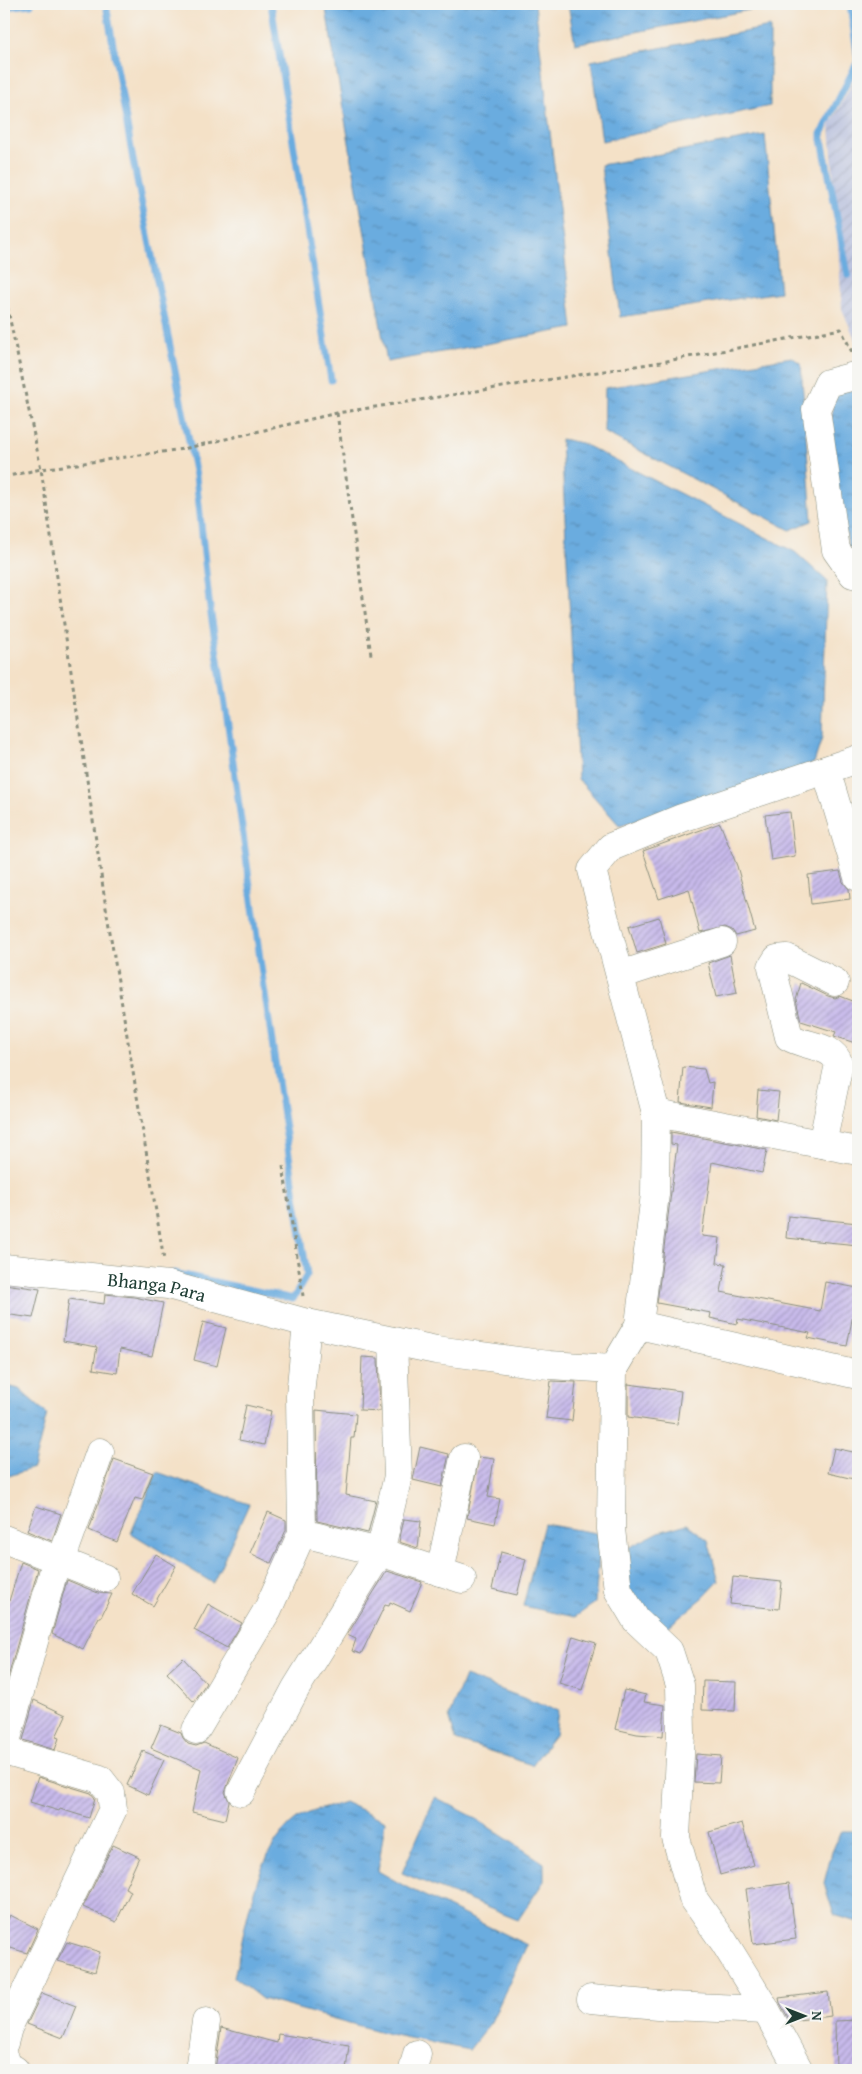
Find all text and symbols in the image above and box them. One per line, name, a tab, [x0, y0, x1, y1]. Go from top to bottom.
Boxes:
street label: Bhanga Para	[106, 1265, 209, 1309]
north arrow	[780, 1992, 830, 2042]
text: N	[807, 2011, 827, 2021]

